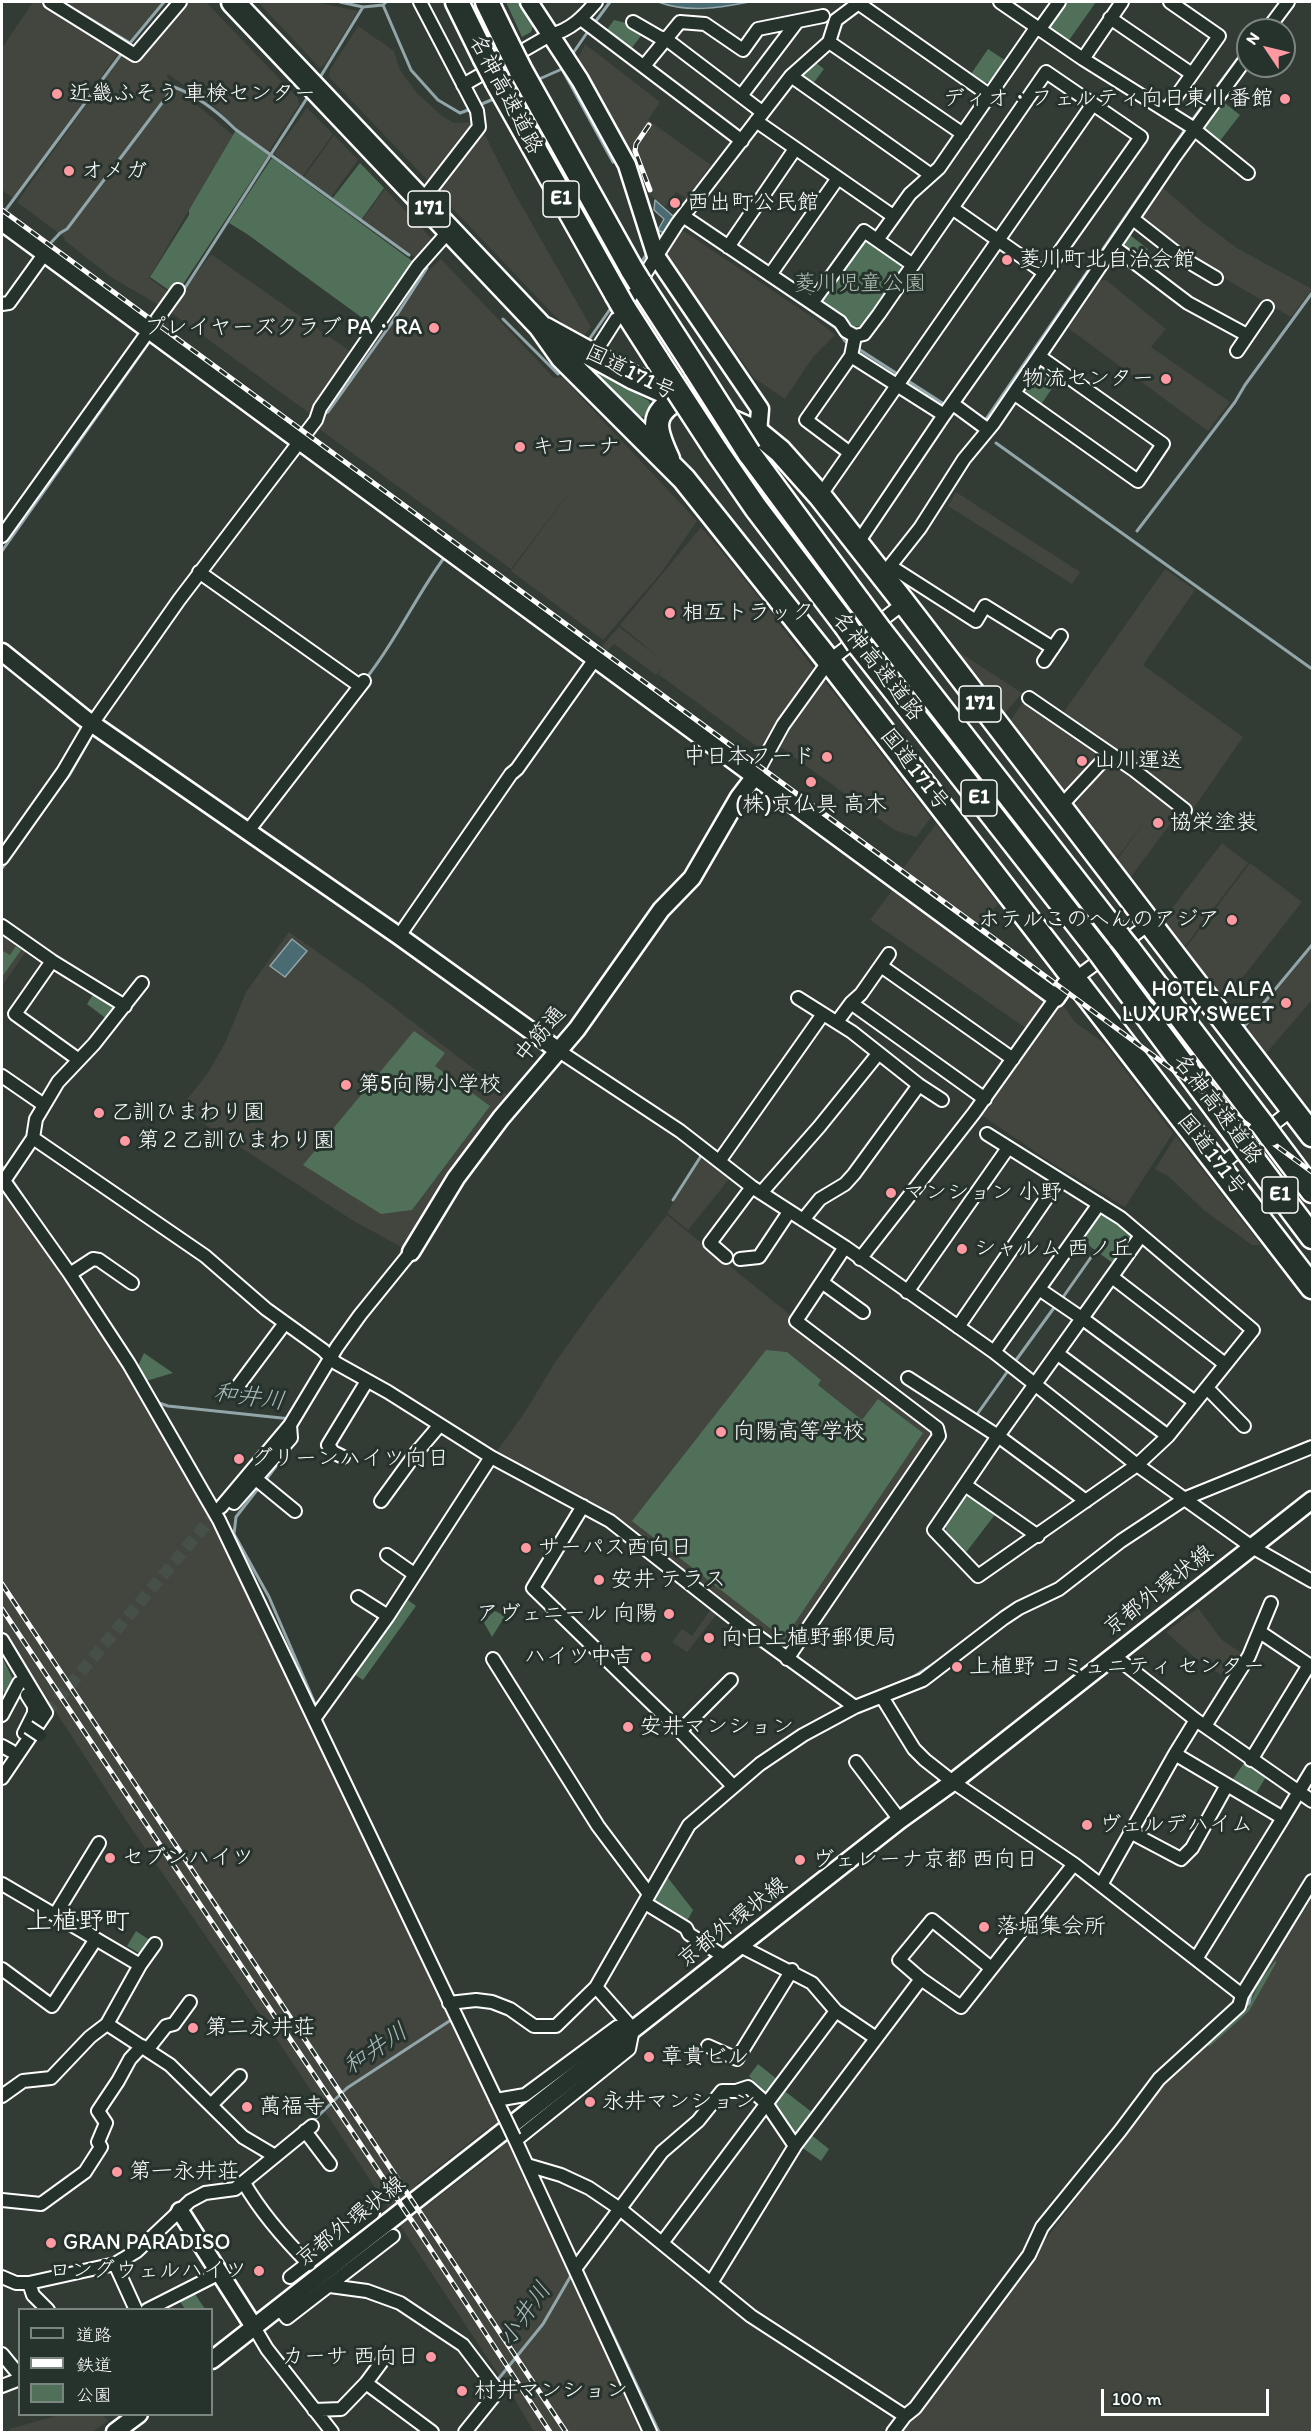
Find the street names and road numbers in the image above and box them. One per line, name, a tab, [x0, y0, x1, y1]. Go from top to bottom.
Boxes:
street label: 名神高速道路	[462, 31, 548, 159]
road number: E1	[543, 181, 579, 217]
road number: 171	[408, 191, 450, 227]
street label: 国道171号	[580, 340, 680, 406]
street label: 名神高速道路	[826, 607, 928, 727]
road number: 171	[959, 686, 1001, 722]
street label: 国道171号	[874, 724, 954, 816]
road number: E1	[961, 780, 997, 816]
street label: 中筋通	[510, 1001, 572, 1069]
street label: 名神高速道路	[1167, 1049, 1267, 1171]
street label: 国道171号	[1171, 1109, 1251, 1201]
road number: E1	[1262, 1177, 1298, 1213]
street label: 京都外環状線	[1099, 1540, 1219, 1642]
street label: 京都外環状線	[673, 1872, 793, 1974]
street label: 京都外環状線	[291, 2171, 411, 2273]

